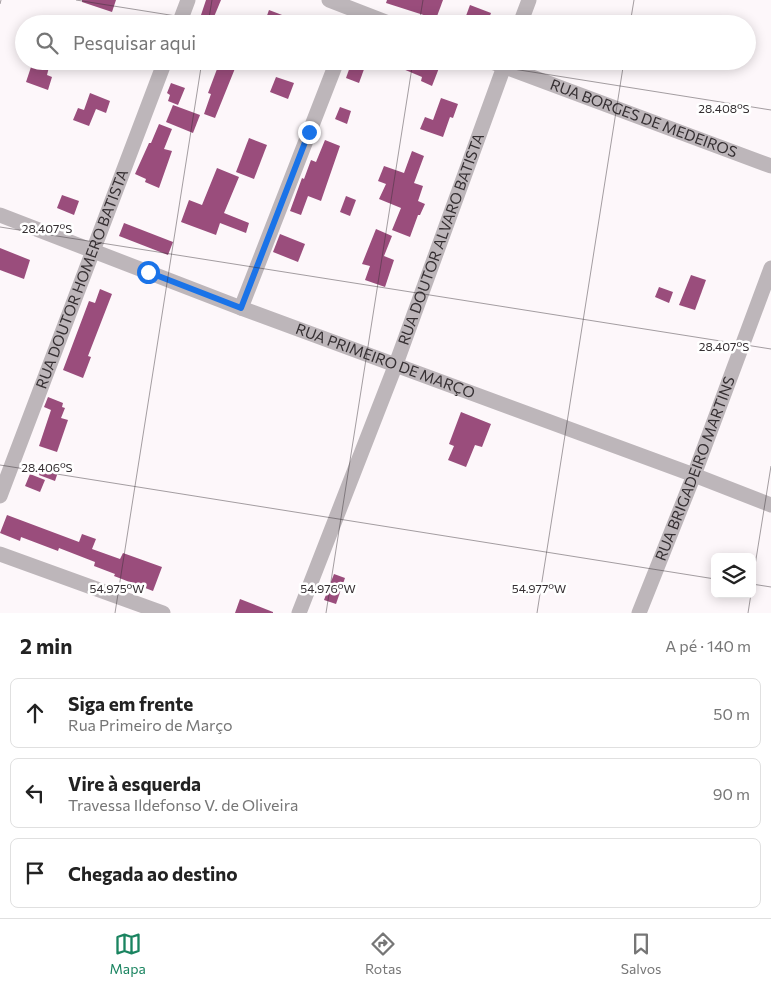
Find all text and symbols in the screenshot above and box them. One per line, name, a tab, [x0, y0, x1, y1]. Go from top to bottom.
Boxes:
search box	[15, 15, 756, 70]
icon: search	[33, 29, 61, 57]
text: Pesquisar aqui	[73, 31, 196, 54]
street label: RUA BORGES DE MEDEIROS	[548, 75, 740, 161]
text: 28.408°S	[698, 101, 750, 115]
route end	[298, 121, 321, 144]
street label: RUA DOUTOR ALVARO BATISTA	[394, 130, 487, 347]
street label: RUA DOUTOR HOMERO BATISTA	[32, 166, 131, 391]
text: 28.407°S	[22, 221, 72, 235]
route start	[137, 261, 160, 284]
street label: RUA PRIMEIRO DE MARÇO	[293, 319, 478, 401]
text: 28.407°S	[699, 339, 749, 353]
street label: RUA BRIGADEIRO MARTINS	[651, 373, 738, 563]
text: 28.406°S	[21, 460, 73, 474]
map controls	[711, 553, 756, 598]
button: layers	[711, 553, 756, 598]
text: 54.975°W	[90, 581, 144, 595]
text: 54.976°W	[300, 581, 356, 595]
text: 54.977°W	[512, 581, 566, 595]
text: 2 min	[20, 633, 72, 658]
text: A pé · 140 m	[665, 636, 751, 655]
text: Siga em frente	[68, 692, 193, 715]
icon: ahead	[21, 699, 49, 727]
text: 50 m	[713, 704, 750, 723]
text: Rua Primeiro de Março	[68, 715, 233, 734]
text: Vire à esquerda	[68, 772, 201, 795]
icon: left	[21, 779, 49, 807]
text: 90 m	[713, 784, 750, 803]
text: Travessa Ildefonso V. de Oliveira	[68, 795, 298, 814]
icon: arrive	[21, 859, 49, 887]
text: Chegada ao destino	[68, 862, 238, 885]
tab: Mapa	[110, 930, 146, 977]
tab: Rotas	[365, 930, 402, 977]
tab: Salvos	[621, 930, 661, 977]

